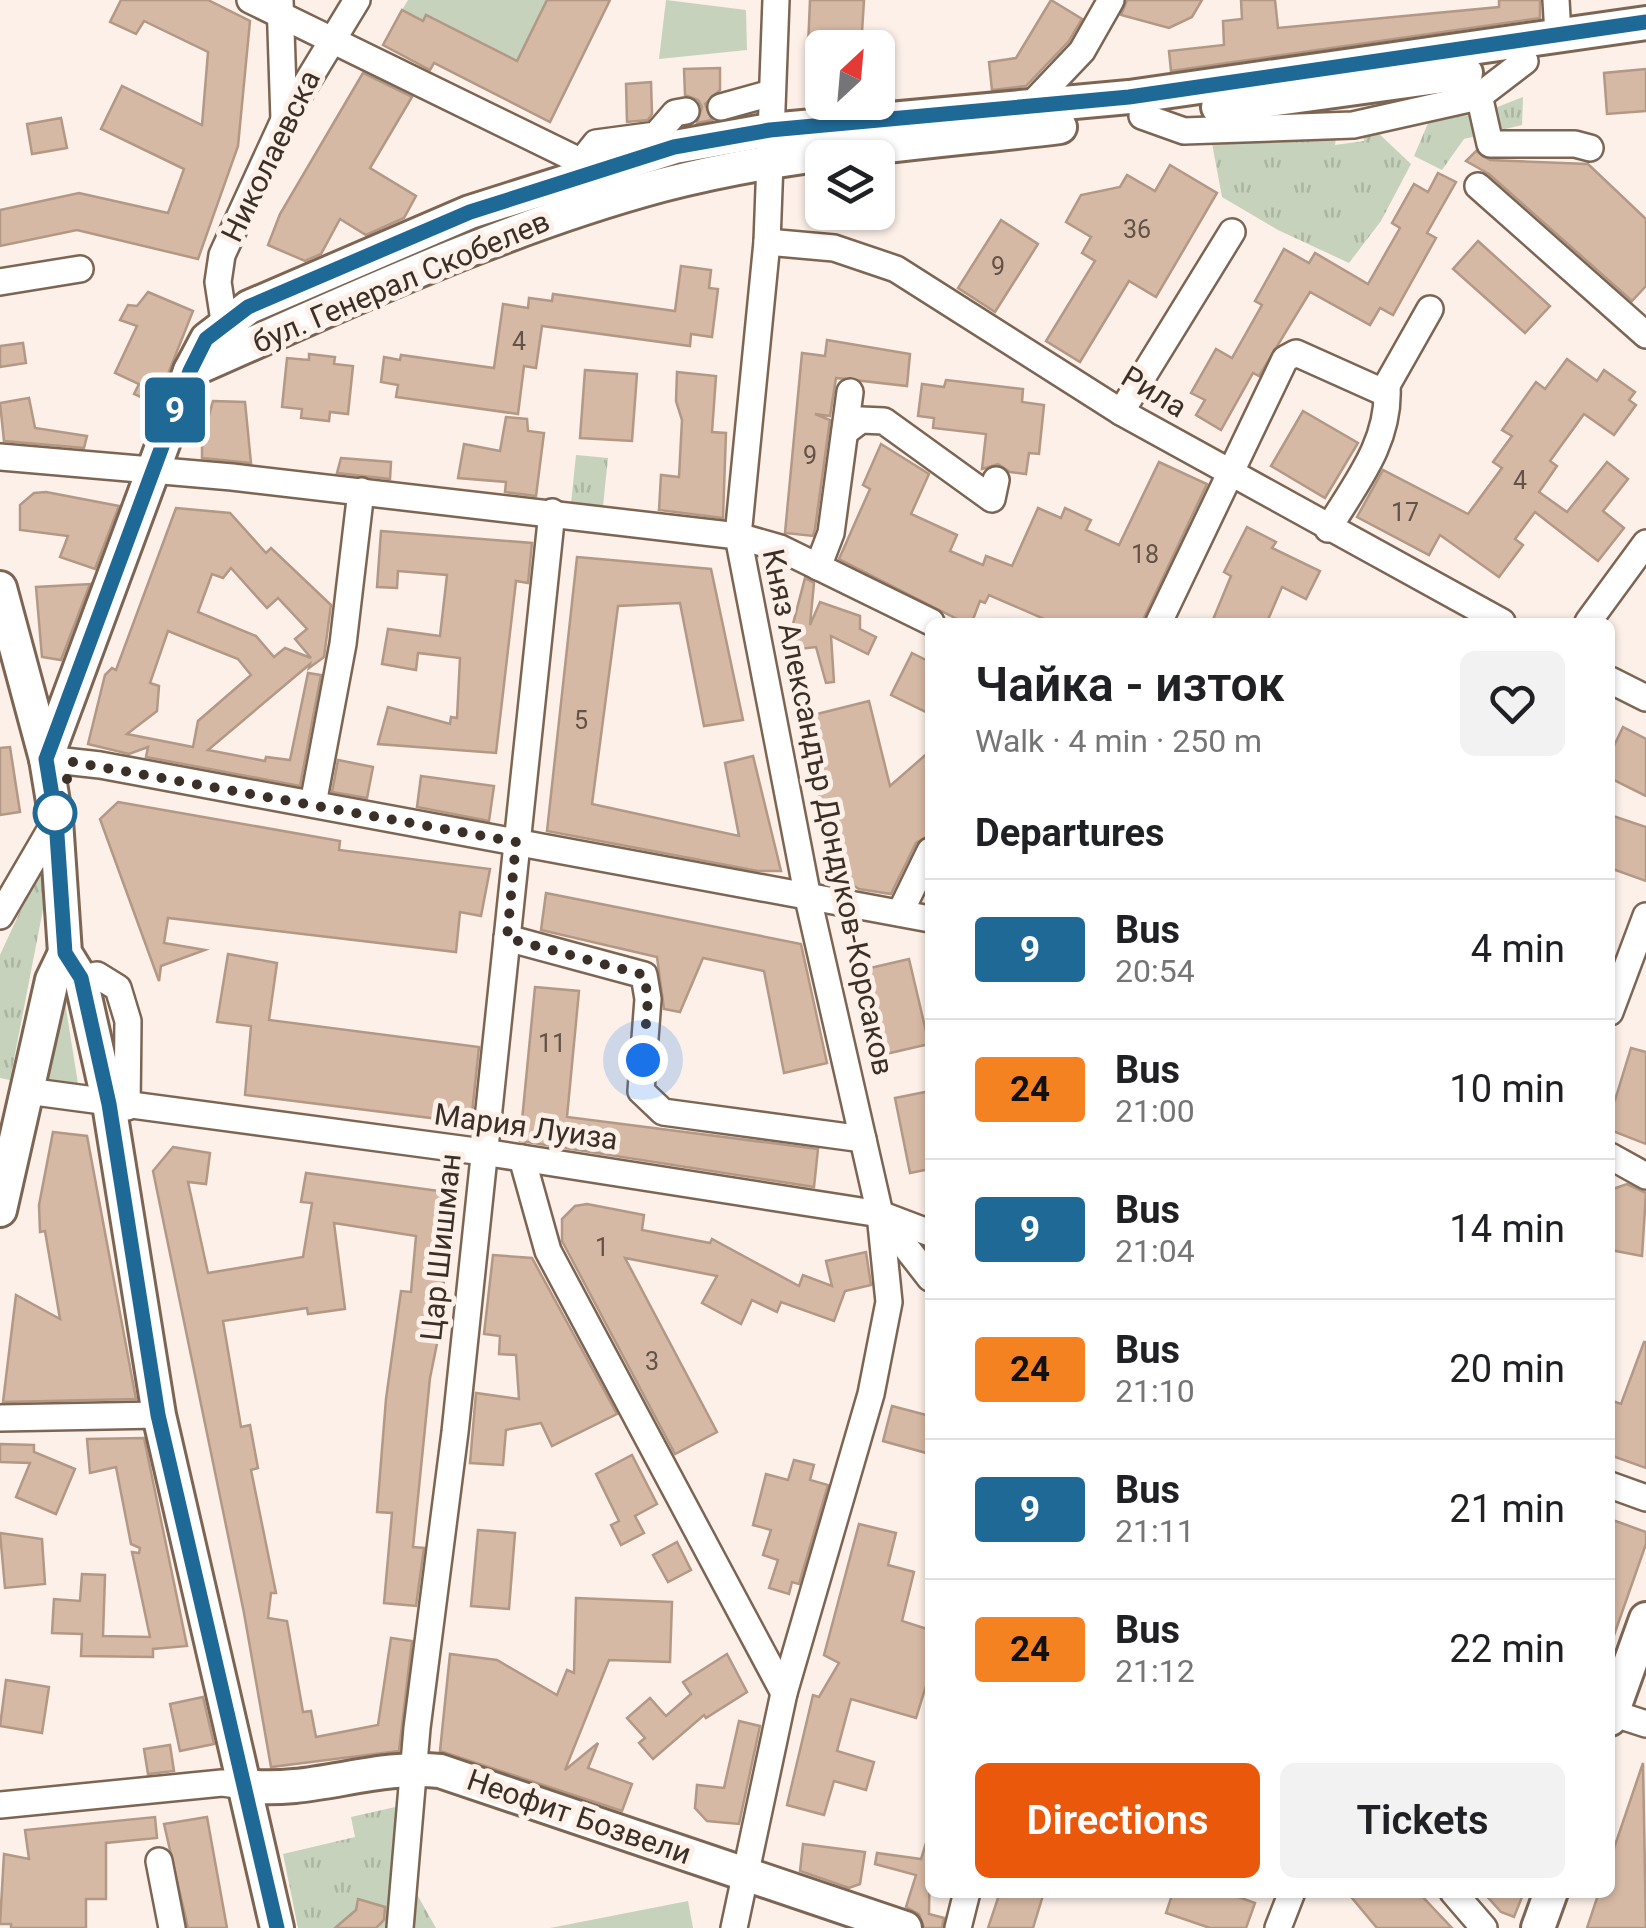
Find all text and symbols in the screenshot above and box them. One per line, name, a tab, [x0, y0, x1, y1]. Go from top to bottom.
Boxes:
north arrow	[805, 30, 895, 120]
map controls	[805, 30, 895, 230]
street label: Николаевска	[214, 64, 327, 247]
button: layers	[805, 140, 895, 230]
street label: бул. Генерал Скобелев	[247, 203, 555, 360]
house number: 36	[1123, 215, 1151, 244]
house number: 9	[991, 252, 1005, 281]
house number: 4	[512, 327, 526, 356]
street label: Рила	[1115, 359, 1193, 425]
line badge: 9	[142, 378, 208, 442]
text: 9	[165, 390, 185, 431]
house number: 9	[803, 441, 817, 470]
house number: 4	[1513, 466, 1527, 495]
house number: 17	[1391, 498, 1419, 527]
house number: 18	[1131, 540, 1159, 569]
street label: Княз Александър Дондуков-Корсаков	[756, 546, 901, 1078]
button: heart	[1460, 651, 1565, 756]
text: Чайка - изток	[975, 656, 1284, 713]
house number: 5	[574, 706, 588, 735]
text: Walk · 4 min · 250 m	[975, 722, 1262, 760]
unlabelled marker	[34, 792, 76, 834]
text: Departures	[975, 811, 1165, 855]
text: Bus	[1115, 908, 1180, 952]
text: 4 min	[1471, 927, 1565, 971]
text: 9	[1020, 929, 1040, 970]
text: 20:54	[1115, 952, 1195, 990]
house number: 11	[538, 1029, 566, 1058]
your location	[618, 1035, 668, 1085]
text: Bus	[1115, 1048, 1180, 1092]
text: 10 min	[1449, 1067, 1565, 1111]
text: 24	[1010, 1069, 1050, 1110]
text: 21:00	[1115, 1092, 1195, 1130]
street label: Мария Луиза	[432, 1096, 620, 1157]
street label: Цар Шишман	[413, 1152, 468, 1342]
text: Bus	[1115, 1188, 1180, 1232]
text: 14 min	[1449, 1207, 1565, 1251]
text: 9	[1020, 1209, 1040, 1250]
text: 21:04	[1115, 1232, 1195, 1270]
house number: 1	[595, 1233, 609, 1262]
text: Bus	[1115, 1328, 1180, 1372]
house number: 3	[645, 1347, 659, 1376]
text: 20 min	[1449, 1347, 1565, 1391]
text: 24	[1010, 1349, 1050, 1390]
text: 21:10	[1115, 1372, 1195, 1410]
text: Bus	[1115, 1468, 1180, 1512]
text: 21 min	[1449, 1487, 1565, 1531]
text: 9	[1020, 1489, 1040, 1530]
text: 21:11	[1115, 1512, 1195, 1550]
text: Bus	[1115, 1608, 1180, 1652]
text: 22 min	[1449, 1627, 1565, 1671]
text: 24	[1010, 1629, 1050, 1670]
text: 21:12	[1115, 1652, 1195, 1690]
street label: Неофит Бозвели	[463, 1762, 696, 1871]
button: Directions	[975, 1763, 1260, 1878]
button: Tickets	[1280, 1763, 1565, 1878]

